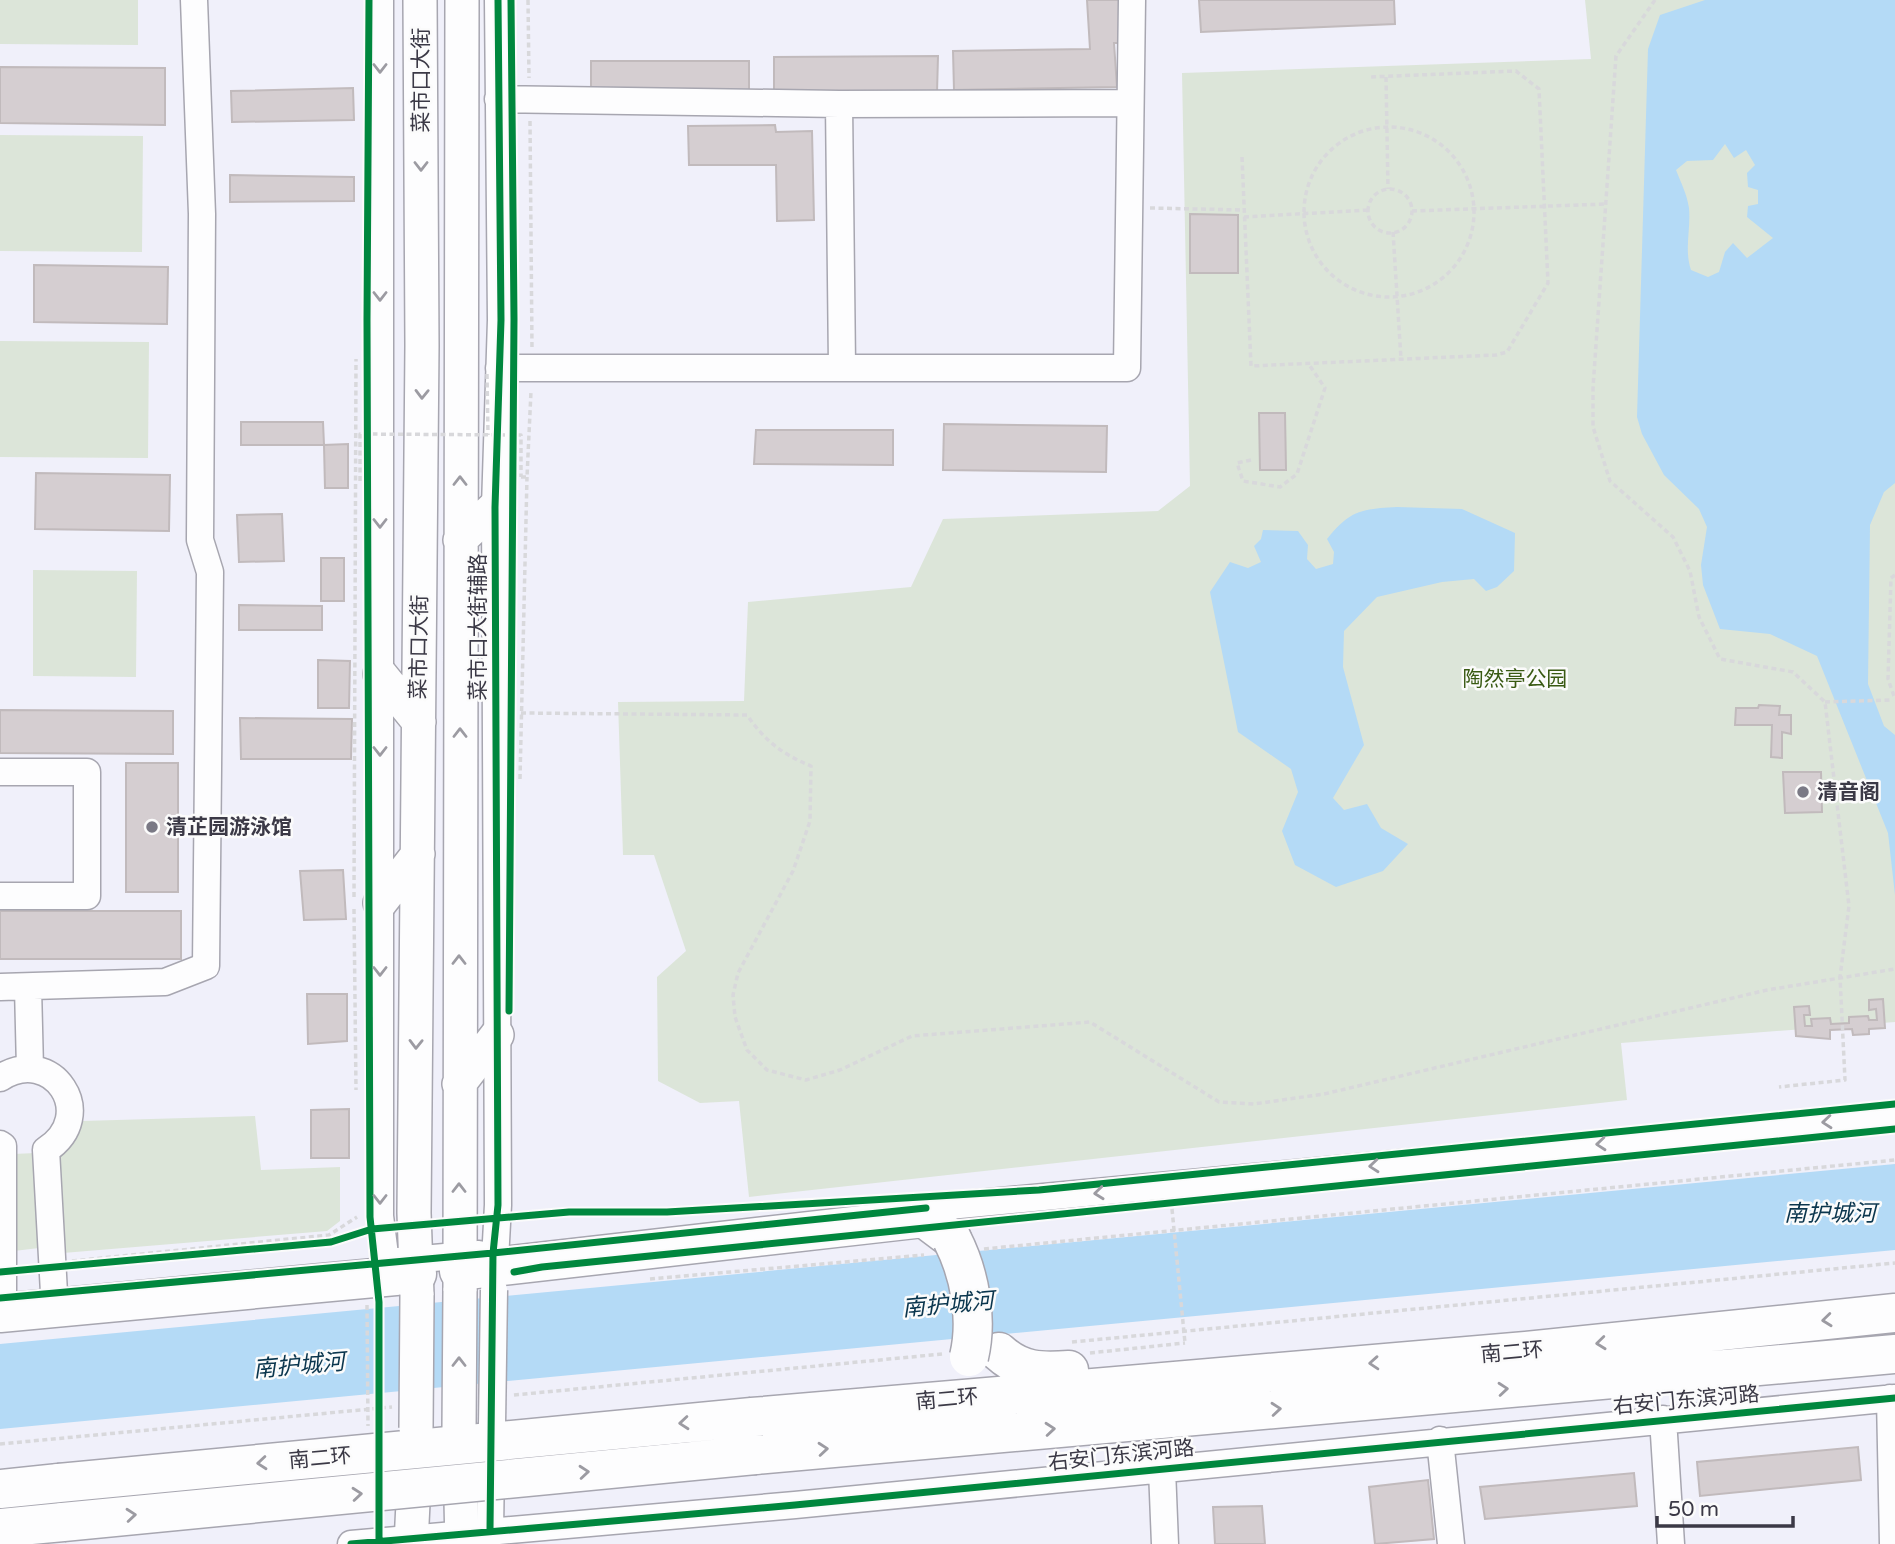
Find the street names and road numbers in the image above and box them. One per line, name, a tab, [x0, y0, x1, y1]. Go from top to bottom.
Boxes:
street label: 菜市口大街	[409, 28, 434, 133]
street label: 菜市口大街辅路	[466, 554, 491, 701]
street label: 菜市口大街	[406, 594, 433, 700]
street label: 南二环	[1480, 1337, 1545, 1368]
street label: 右安门东滨河路	[1612, 1382, 1760, 1419]
street label: 南二环	[915, 1384, 980, 1415]
street label: 右安门东滨河路	[1047, 1435, 1195, 1476]
street label: 南二环	[288, 1443, 353, 1474]

